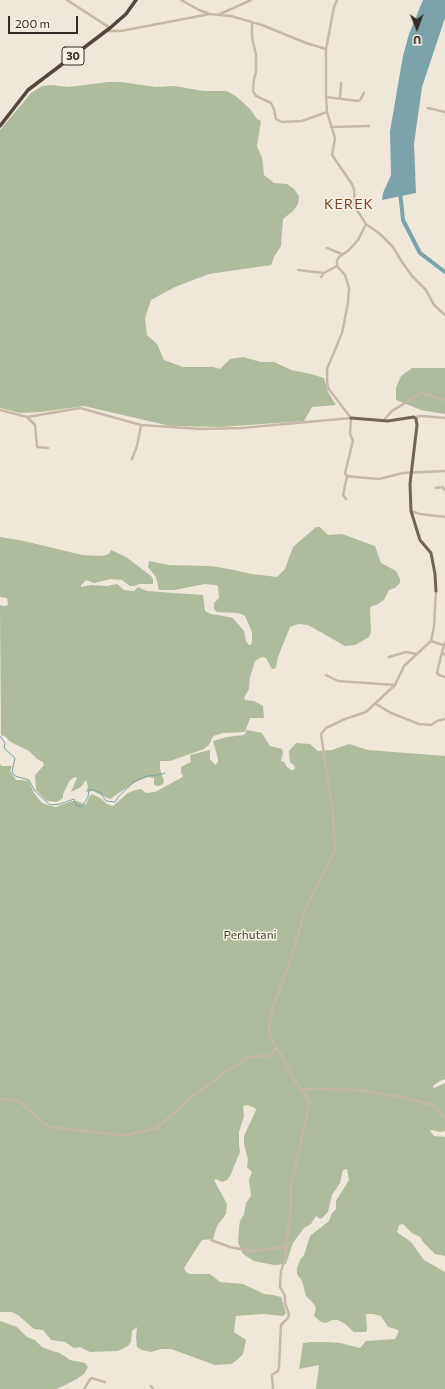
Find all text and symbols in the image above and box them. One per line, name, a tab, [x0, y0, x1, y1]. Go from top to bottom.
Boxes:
scale bar	[10, 8, 80, 34]
north arrow	[397, 8, 437, 48]
text: 200 m	[15, 16, 50, 30]
text: U	[413, 34, 421, 47]
road number: 30	[62, 47, 84, 65]
district label: KEREK	[324, 196, 374, 212]
park label: Perhutani	[223, 928, 277, 942]

